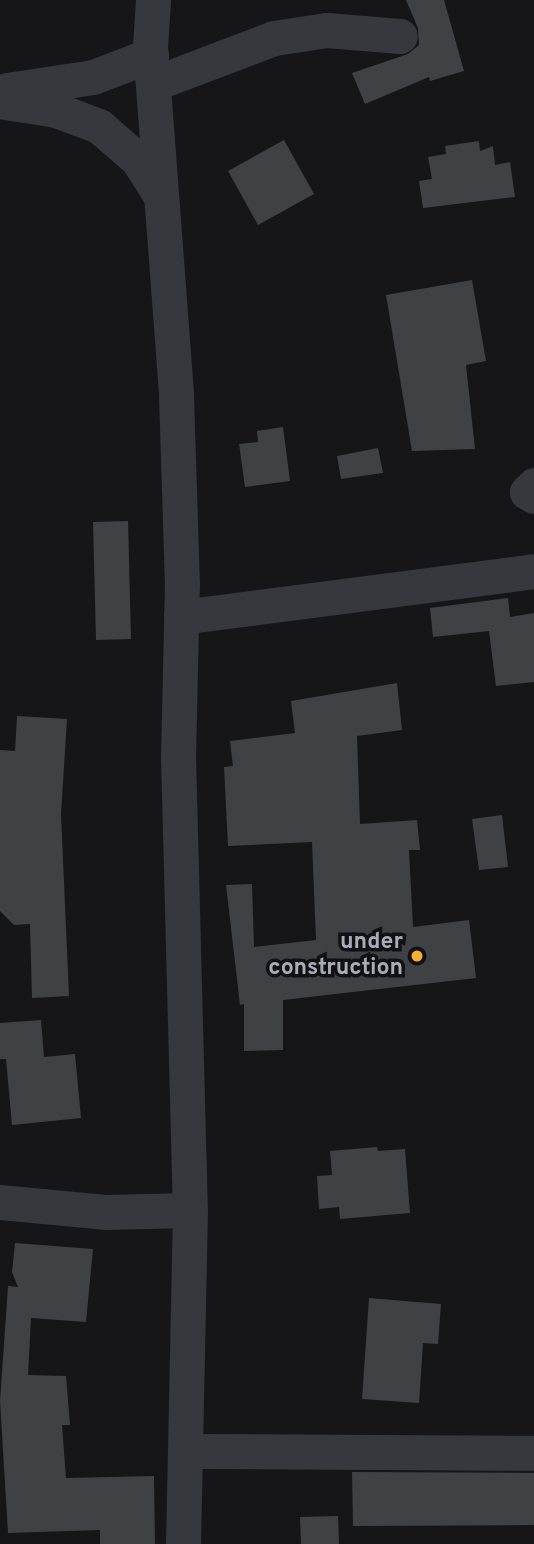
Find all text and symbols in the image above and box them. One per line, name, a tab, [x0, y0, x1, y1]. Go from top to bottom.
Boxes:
place label: under construction	[268, 929, 403, 983]
marker: under construction	[409, 948, 425, 964]

